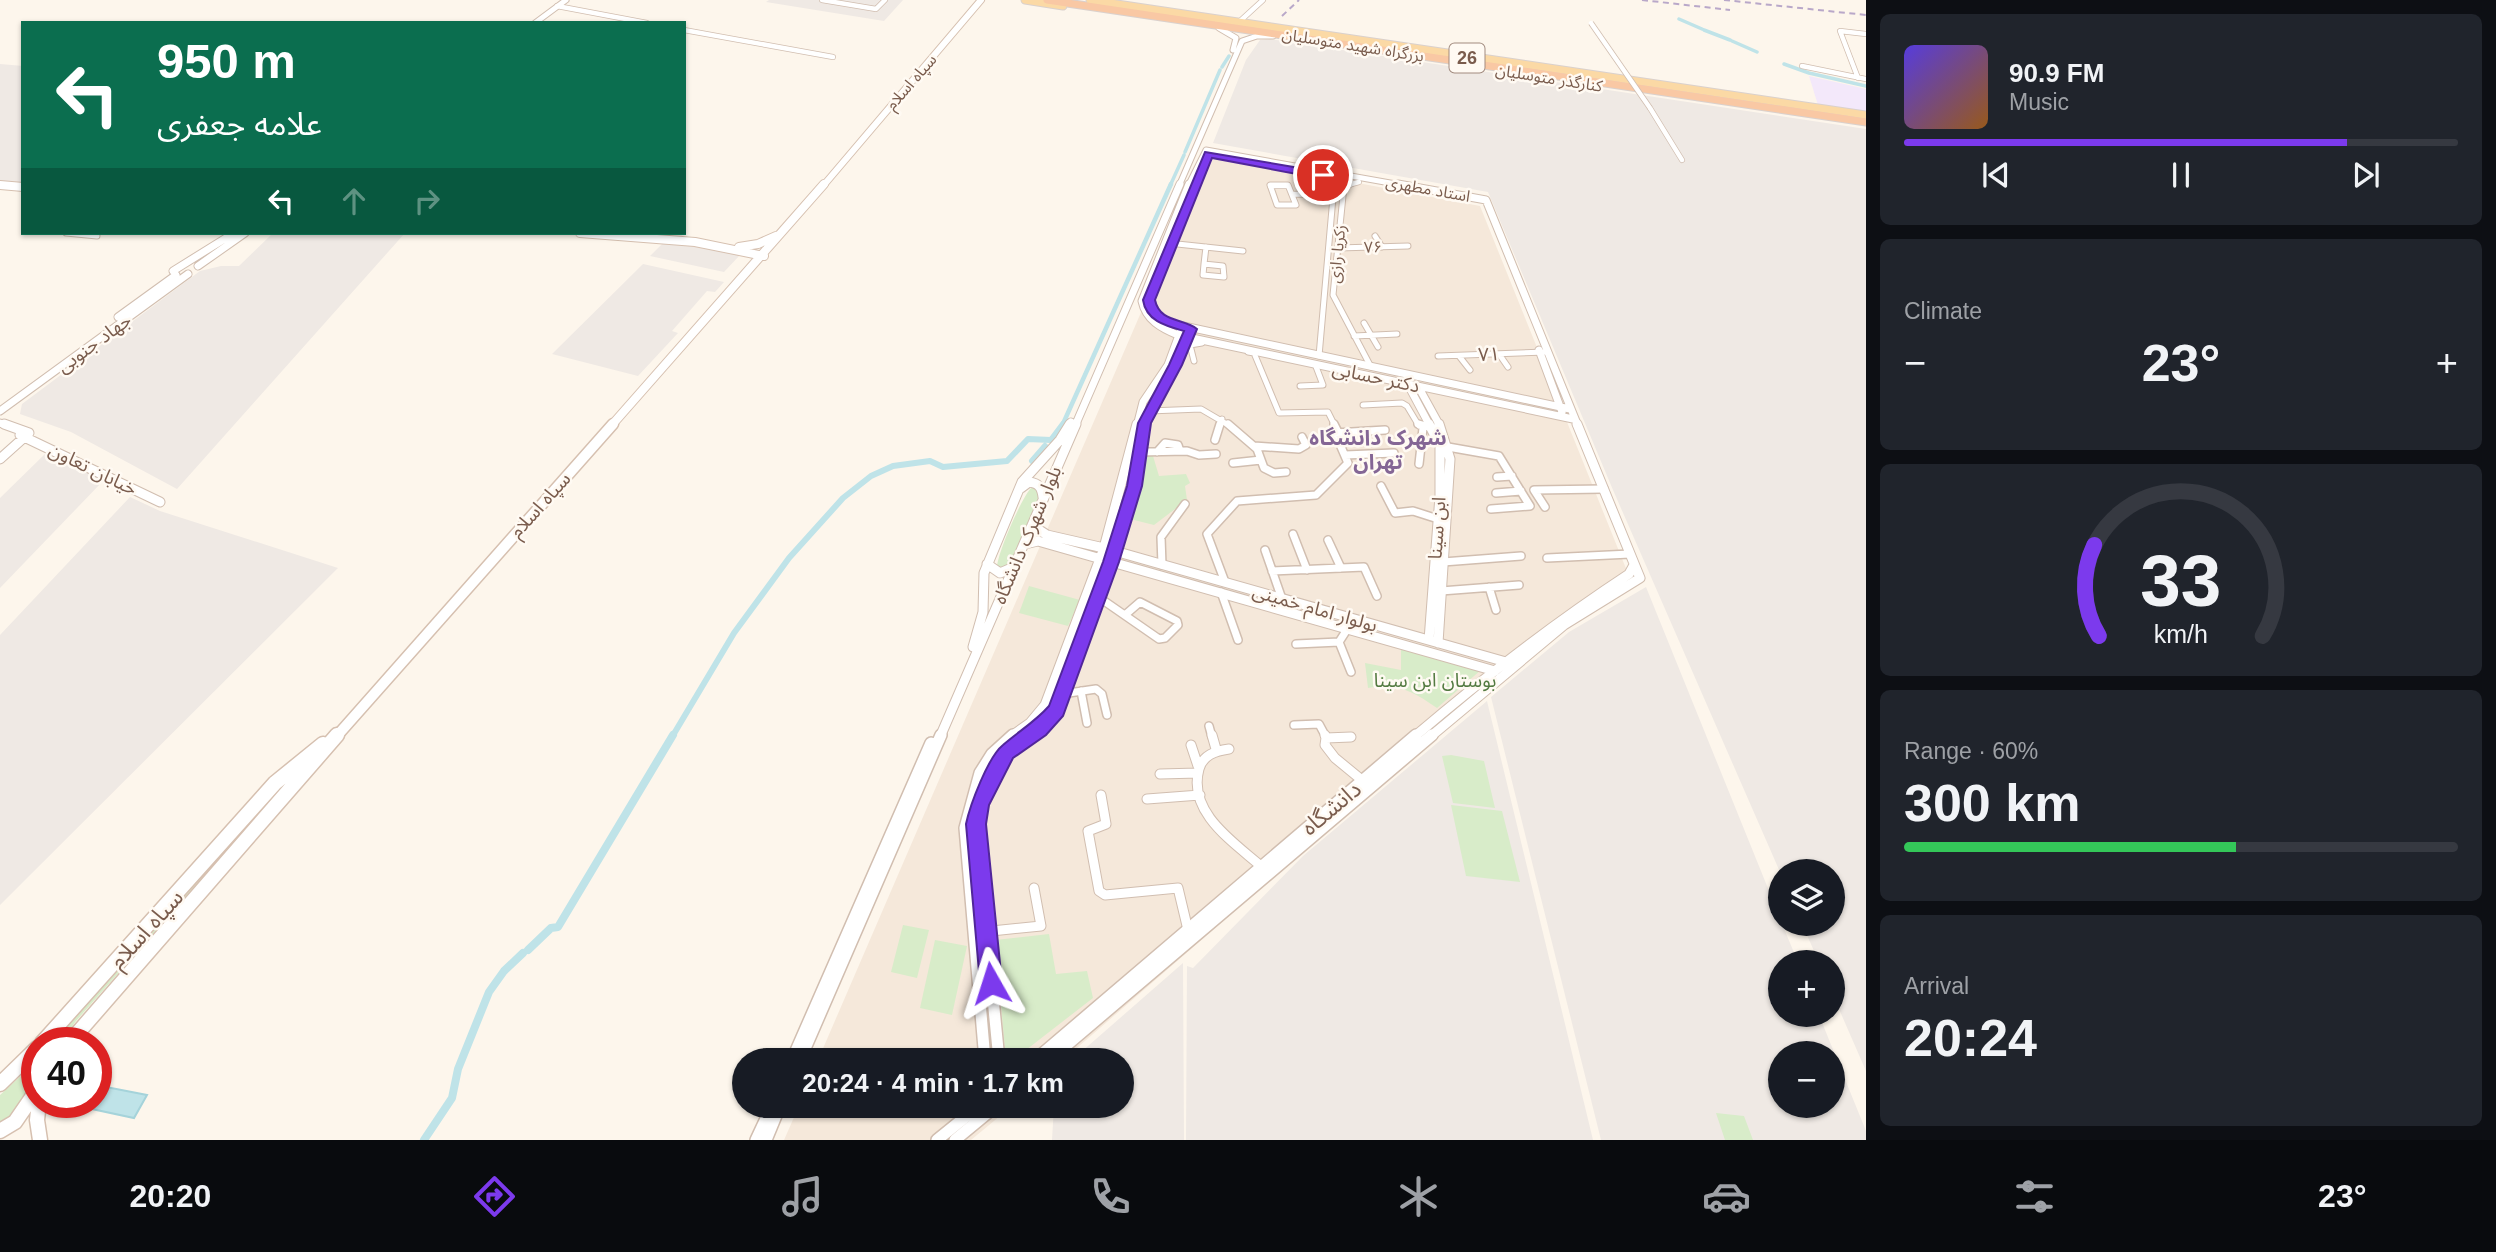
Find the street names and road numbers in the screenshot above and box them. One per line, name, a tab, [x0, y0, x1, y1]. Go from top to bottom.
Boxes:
street label: بزرگراه شهید متوسلیان	[1281, 25, 1425, 66]
road number: 26	[1450, 44, 1484, 72]
street label: سپاه اسلام	[882, 51, 943, 116]
street label: کنارگذر متوسلیان	[1494, 61, 1604, 96]
street label: استاد مطهری	[1384, 173, 1472, 206]
street label: زکریا رازی	[1325, 224, 1350, 284]
street label: ۷۶	[1364, 238, 1382, 256]
street label: جهاد جنوبی	[53, 309, 136, 378]
street label: ۷۱	[1478, 343, 1500, 365]
street label: دکتر حسابی	[1330, 358, 1422, 397]
street label: خیابان تعاون	[45, 439, 140, 500]
street label: بلوار شهرک دانشگاه	[989, 463, 1066, 607]
street label: سپاه اسلام	[505, 468, 578, 545]
street label: ابن سینا	[1424, 496, 1451, 560]
street label: بولوار امام خمینی	[1249, 580, 1380, 640]
street label: دانشگاه	[1296, 776, 1366, 840]
street label: سپاه اسلام	[104, 884, 192, 977]

